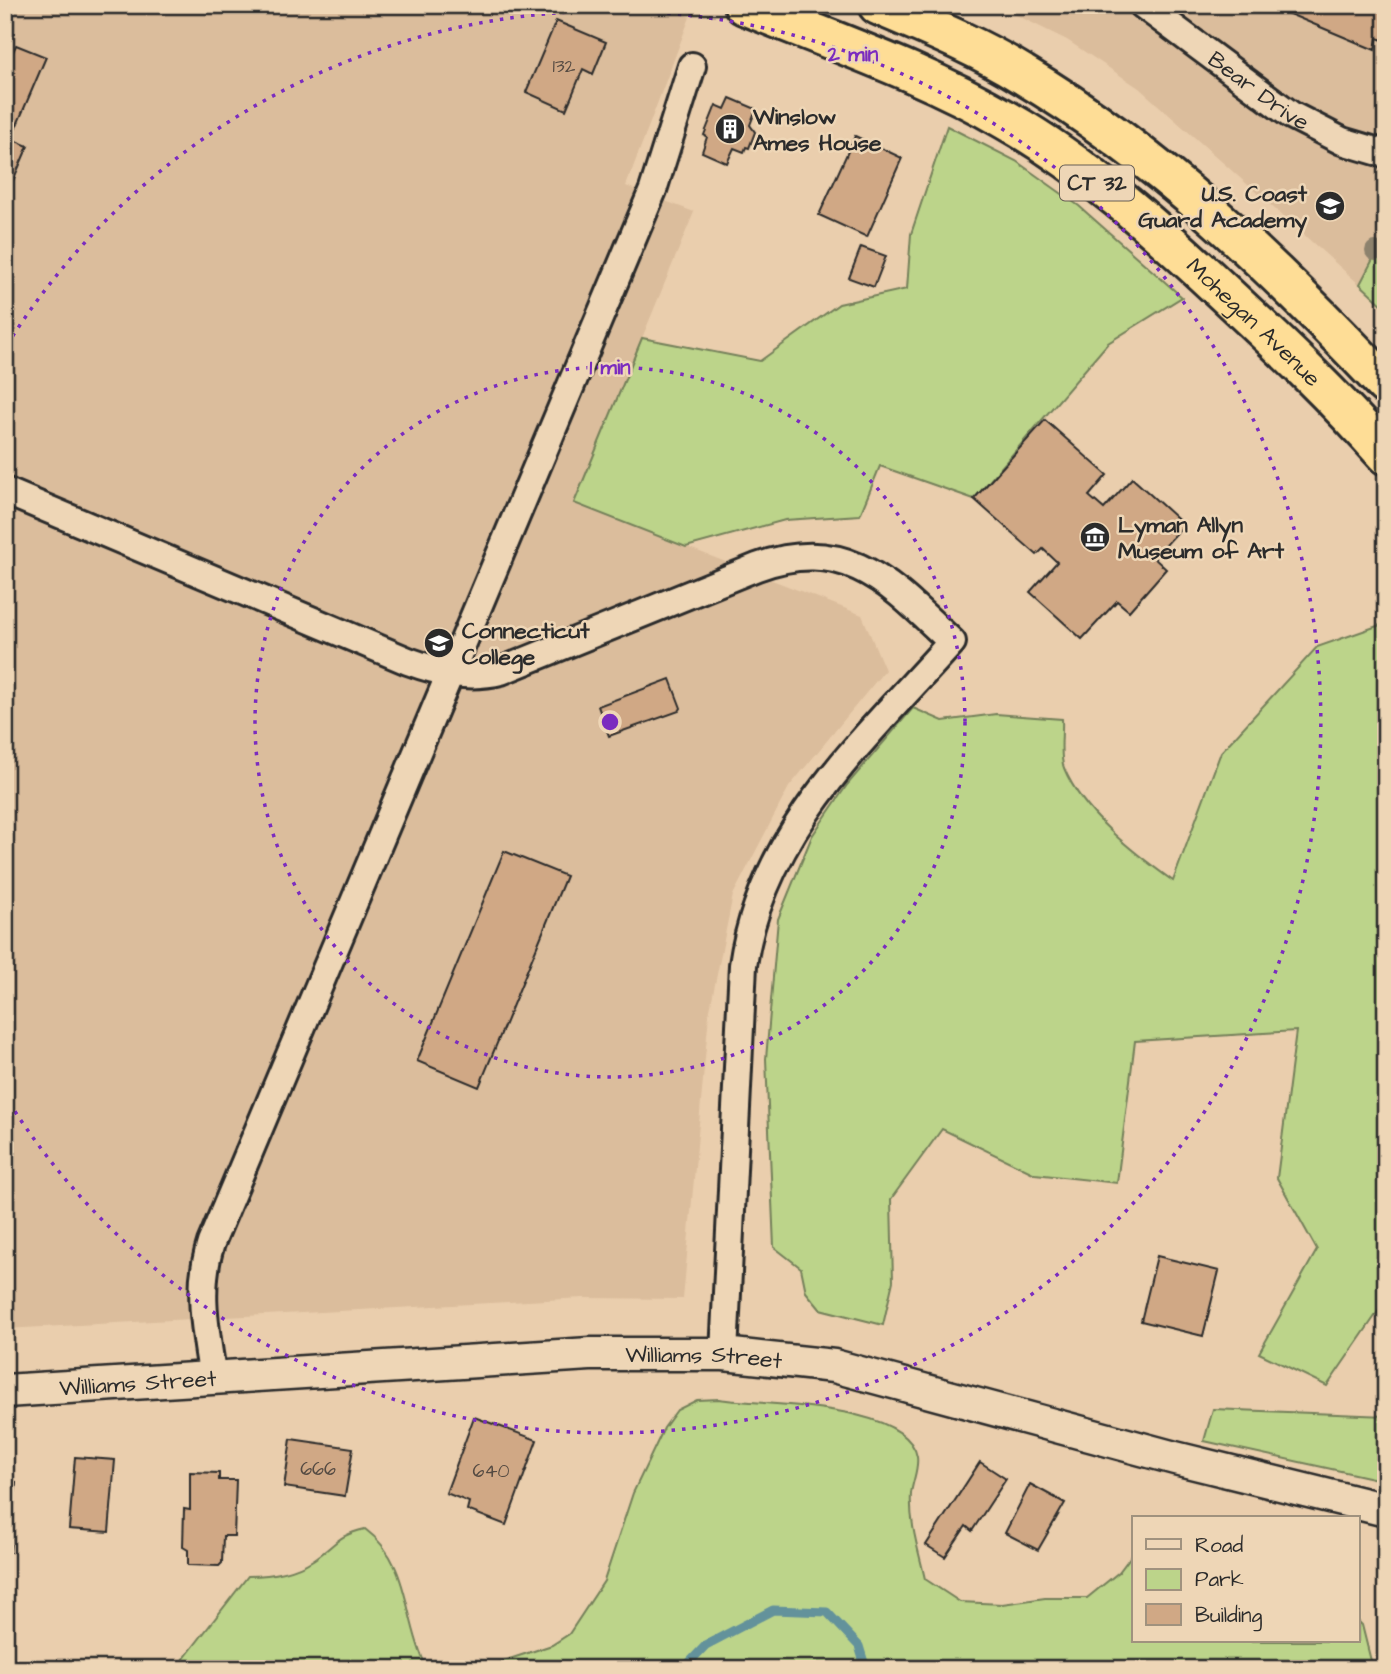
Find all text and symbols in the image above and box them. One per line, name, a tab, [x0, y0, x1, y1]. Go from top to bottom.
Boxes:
text: 2 min	[827, 40, 879, 69]
street label: Bear Drive	[1201, 44, 1314, 139]
house number: 132	[553, 53, 576, 80]
place label: Winslow Ames House	[752, 101, 882, 159]
building icon: Winslow Ames House	[713, 112, 747, 146]
road number: CT 32	[1060, 166, 1134, 200]
place label: U.S. Coast Guard Academy	[1138, 178, 1308, 238]
school or university icon: U.S. Coast Guard Academy	[1313, 189, 1347, 223]
street label: Mohegan Avenue	[1179, 251, 1328, 394]
text: 1 min	[589, 353, 631, 382]
place label: Lyman Allyn Museum of Art	[1118, 509, 1285, 567]
museum icon: Lyman Allyn Museum of Art	[1078, 520, 1112, 554]
place label: Connecticut College	[462, 615, 590, 674]
school or university icon: Connecticut College	[422, 626, 456, 660]
centre of rings	[598, 710, 622, 734]
street label: Williams Street	[625, 1339, 784, 1377]
street label: Williams Street	[58, 1363, 218, 1405]
house number: 666	[300, 1456, 336, 1483]
house number: 640	[473, 1458, 509, 1485]
legend	[1132, 1516, 1360, 1642]
text: Road	[1195, 1531, 1243, 1560]
text: Park	[1195, 1565, 1244, 1594]
text: Building	[1195, 1601, 1263, 1632]

